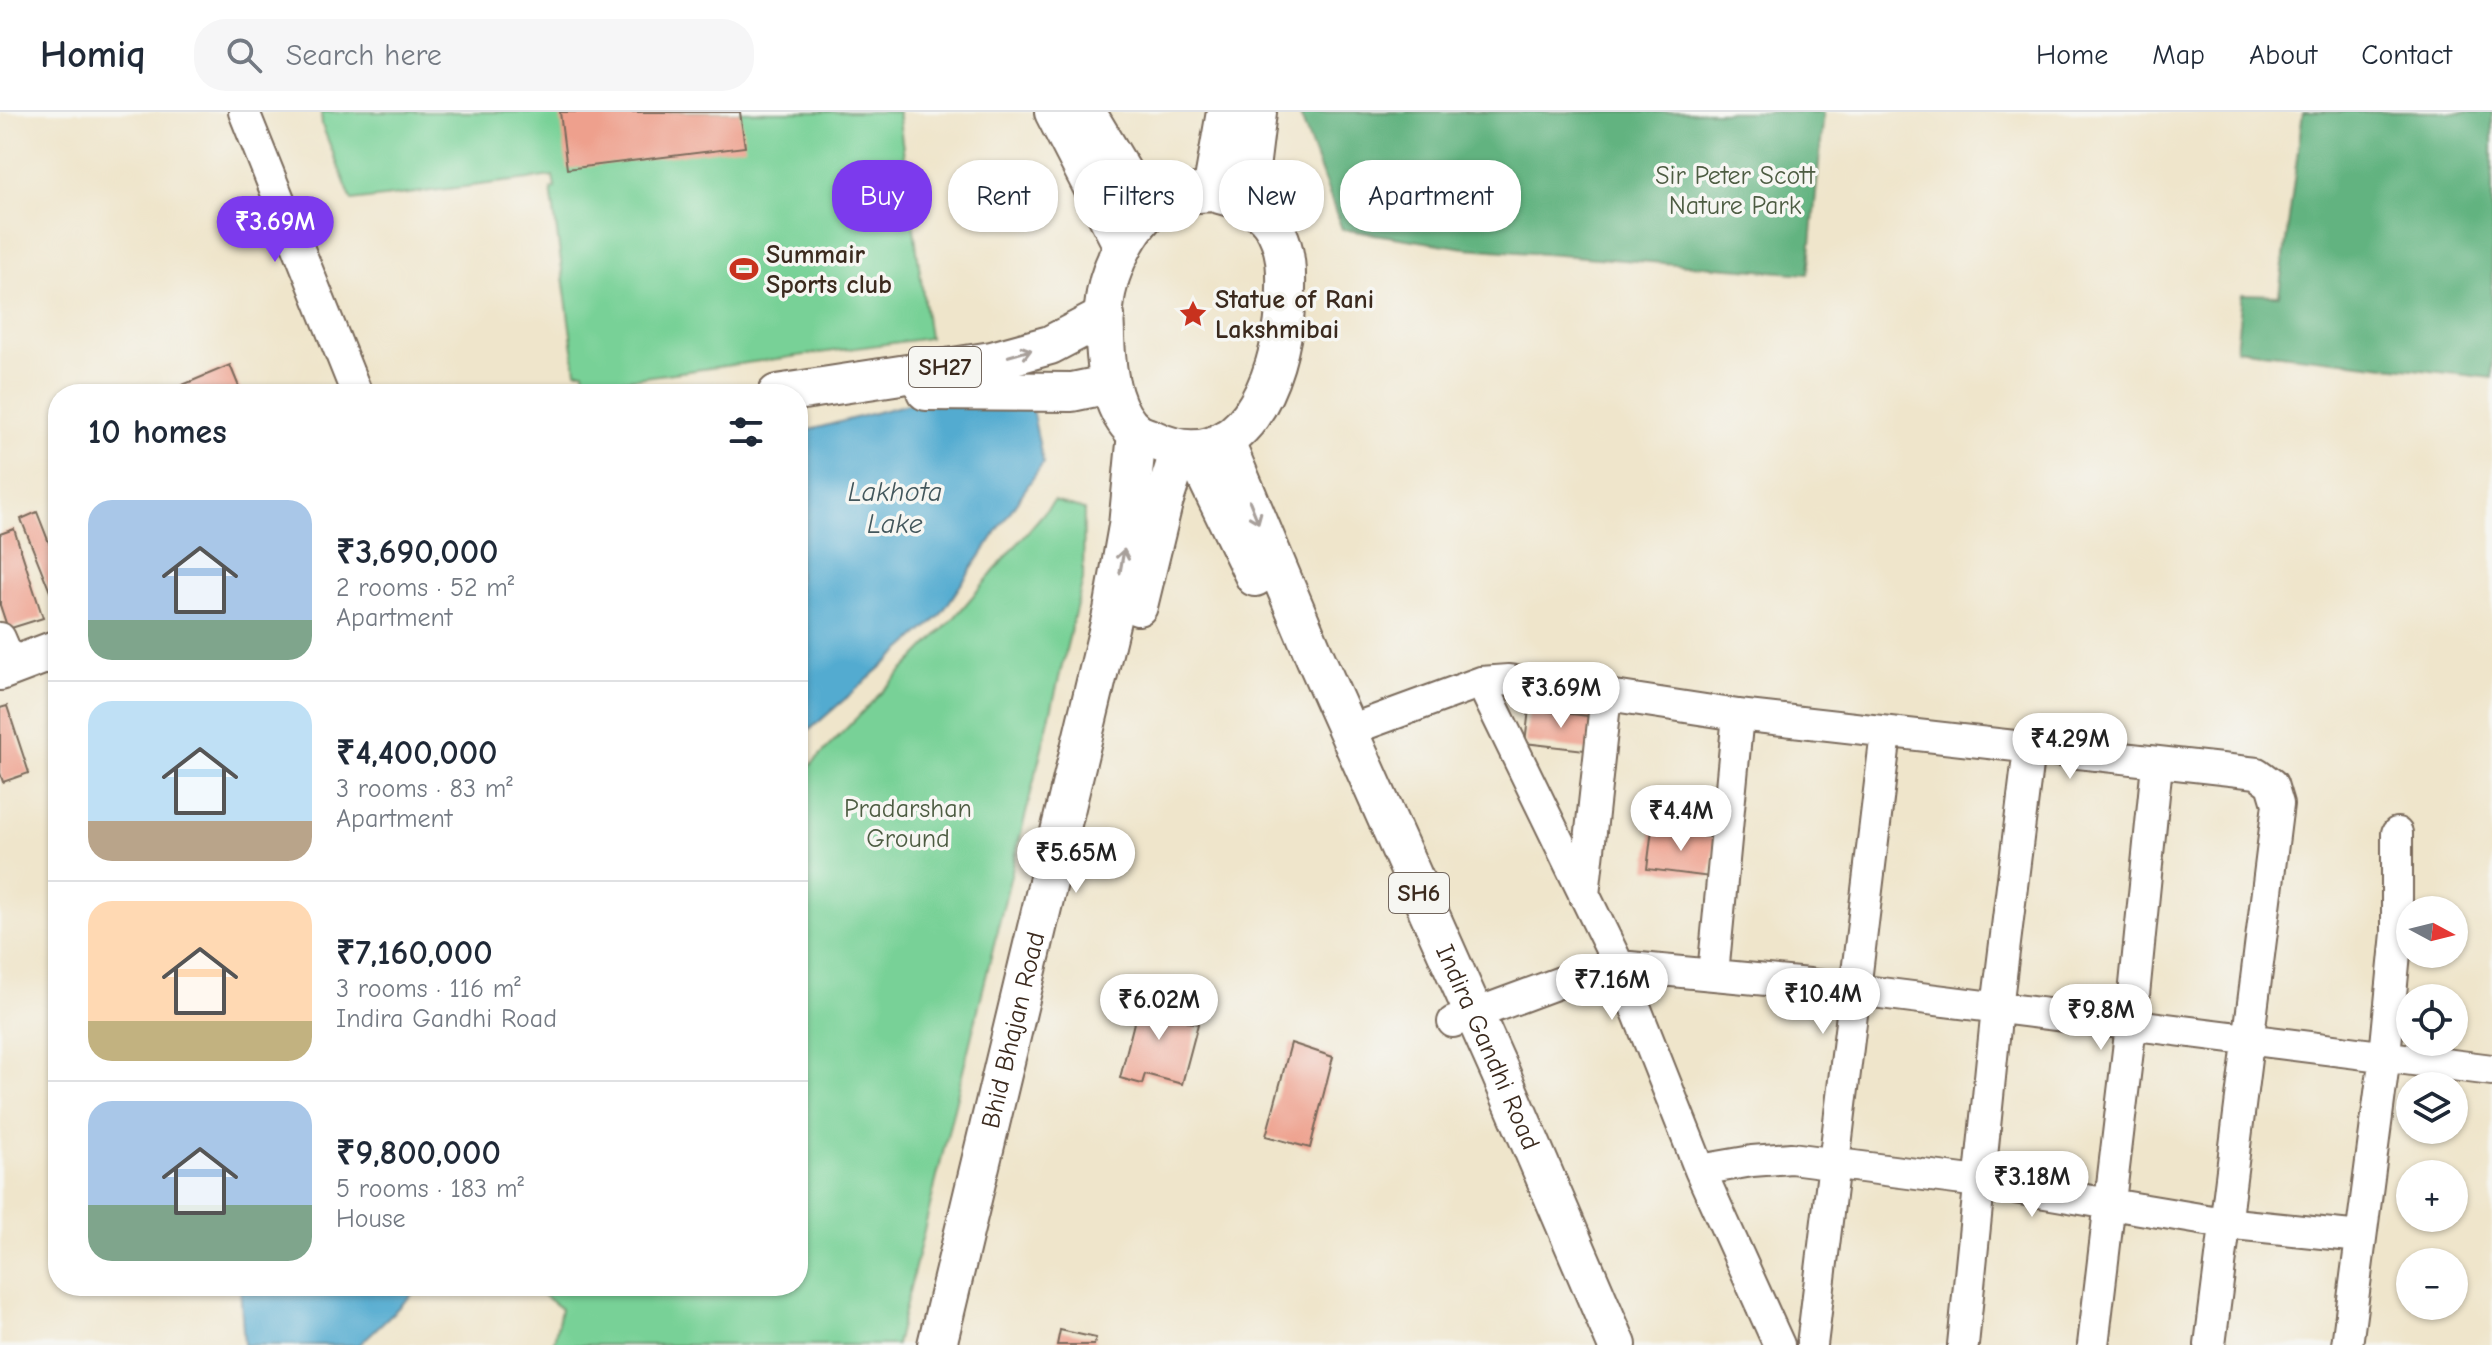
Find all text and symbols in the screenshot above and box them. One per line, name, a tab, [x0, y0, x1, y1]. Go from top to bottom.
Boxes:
search box	[194, 19, 754, 91]
text: Homiq	[40, 33, 146, 77]
icon: search	[222, 33, 266, 77]
text: Search here	[286, 38, 442, 73]
text: Home	[2036, 39, 2108, 71]
text: Map	[2152, 39, 2205, 71]
text: About	[2249, 39, 2317, 71]
text: Contact	[2361, 39, 2452, 71]
chip: Buy	[832, 160, 932, 232]
chip: Rent	[948, 160, 1058, 232]
chip: Filters	[1074, 160, 1203, 232]
chip: New	[1219, 160, 1324, 232]
chip: Apartment	[1340, 160, 1521, 232]
park label: Sir Peter Scott Nature Park	[1655, 161, 1816, 221]
pin: ₹3.69M	[210, 196, 340, 264]
text: ₹3.69M	[235, 207, 315, 237]
place label: Summair Sports club	[766, 240, 892, 300]
sports icon: Summair Sports club	[729, 254, 759, 284]
place label: Statue of Rani Lakshmibai	[1215, 285, 1374, 345]
place icon: Statue of Rani Lakshmibai	[1178, 299, 1208, 329]
one-way arrow	[1006, 345, 1032, 360]
road number: SH27	[909, 347, 981, 387]
icon: filters	[724, 410, 768, 454]
text: 10 homes	[88, 412, 227, 452]
water label: Lakhota Lake	[848, 476, 942, 540]
one-way arrow	[1248, 499, 1263, 524]
icon: home	[152, 532, 248, 628]
text: ₹3,690,000	[336, 532, 499, 572]
one-way arrow	[1116, 548, 1131, 574]
text: 2 rooms · 52 m²	[336, 573, 514, 603]
text: Apartment	[336, 603, 452, 633]
pin: ₹3.69M	[1496, 662, 1626, 730]
text: ₹3.69M	[1521, 673, 1601, 703]
pin: ₹4.29M	[2005, 713, 2135, 781]
text: ₹4.29M	[2030, 724, 2110, 754]
icon: home	[152, 733, 248, 829]
text: ₹4,400,000	[336, 733, 498, 773]
text: 3 rooms · 83 m²	[336, 774, 513, 804]
pin: ₹4.4M	[1625, 785, 1737, 853]
park label: Pradarshan Ground	[844, 794, 972, 854]
text: ₹4.4M	[1649, 796, 1713, 826]
text: Apartment	[336, 804, 452, 834]
pin: ₹5.65M	[1011, 827, 1141, 895]
text: ₹5.65M	[1035, 838, 1117, 868]
road number: SH6	[1389, 873, 1449, 913]
north arrow	[2396, 896, 2468, 968]
map controls	[2396, 896, 2468, 1320]
street label: Bhid Bhajan Road	[976, 929, 1052, 1131]
icon: home	[152, 933, 248, 1029]
text: ₹7,160,000	[336, 933, 493, 973]
street label: Indira Gandhi Road	[1429, 940, 1546, 1154]
pin: ₹7.16M	[1547, 954, 1677, 1022]
text: ₹7.16M	[1574, 965, 1650, 995]
pin: ₹10.4M	[1758, 968, 1888, 1036]
text: 3 rooms · 116 m²	[336, 974, 521, 1004]
pin: ₹6.02M	[1094, 974, 1224, 1042]
text: ₹10.4M	[1784, 979, 1862, 1009]
pin: ₹9.8M	[2045, 984, 2157, 1052]
button: locate	[2396, 984, 2468, 1056]
text: ₹6.02M	[1118, 985, 1200, 1015]
text: ₹9.8M	[2067, 995, 2135, 1025]
text: Indira Gandhi Road	[336, 1004, 557, 1034]
button: layers	[2396, 1072, 2468, 1144]
icon: home	[152, 1133, 248, 1229]
text: ₹9,800,000	[336, 1133, 501, 1173]
pin: ₹3.18M	[1967, 1151, 2097, 1219]
button: +	[2396, 1160, 2468, 1232]
text: ₹3.18M	[1994, 1162, 2070, 1192]
text: 5 rooms · 183 m²	[336, 1174, 524, 1204]
text: House	[336, 1204, 406, 1234]
button: −	[2396, 1248, 2468, 1320]

